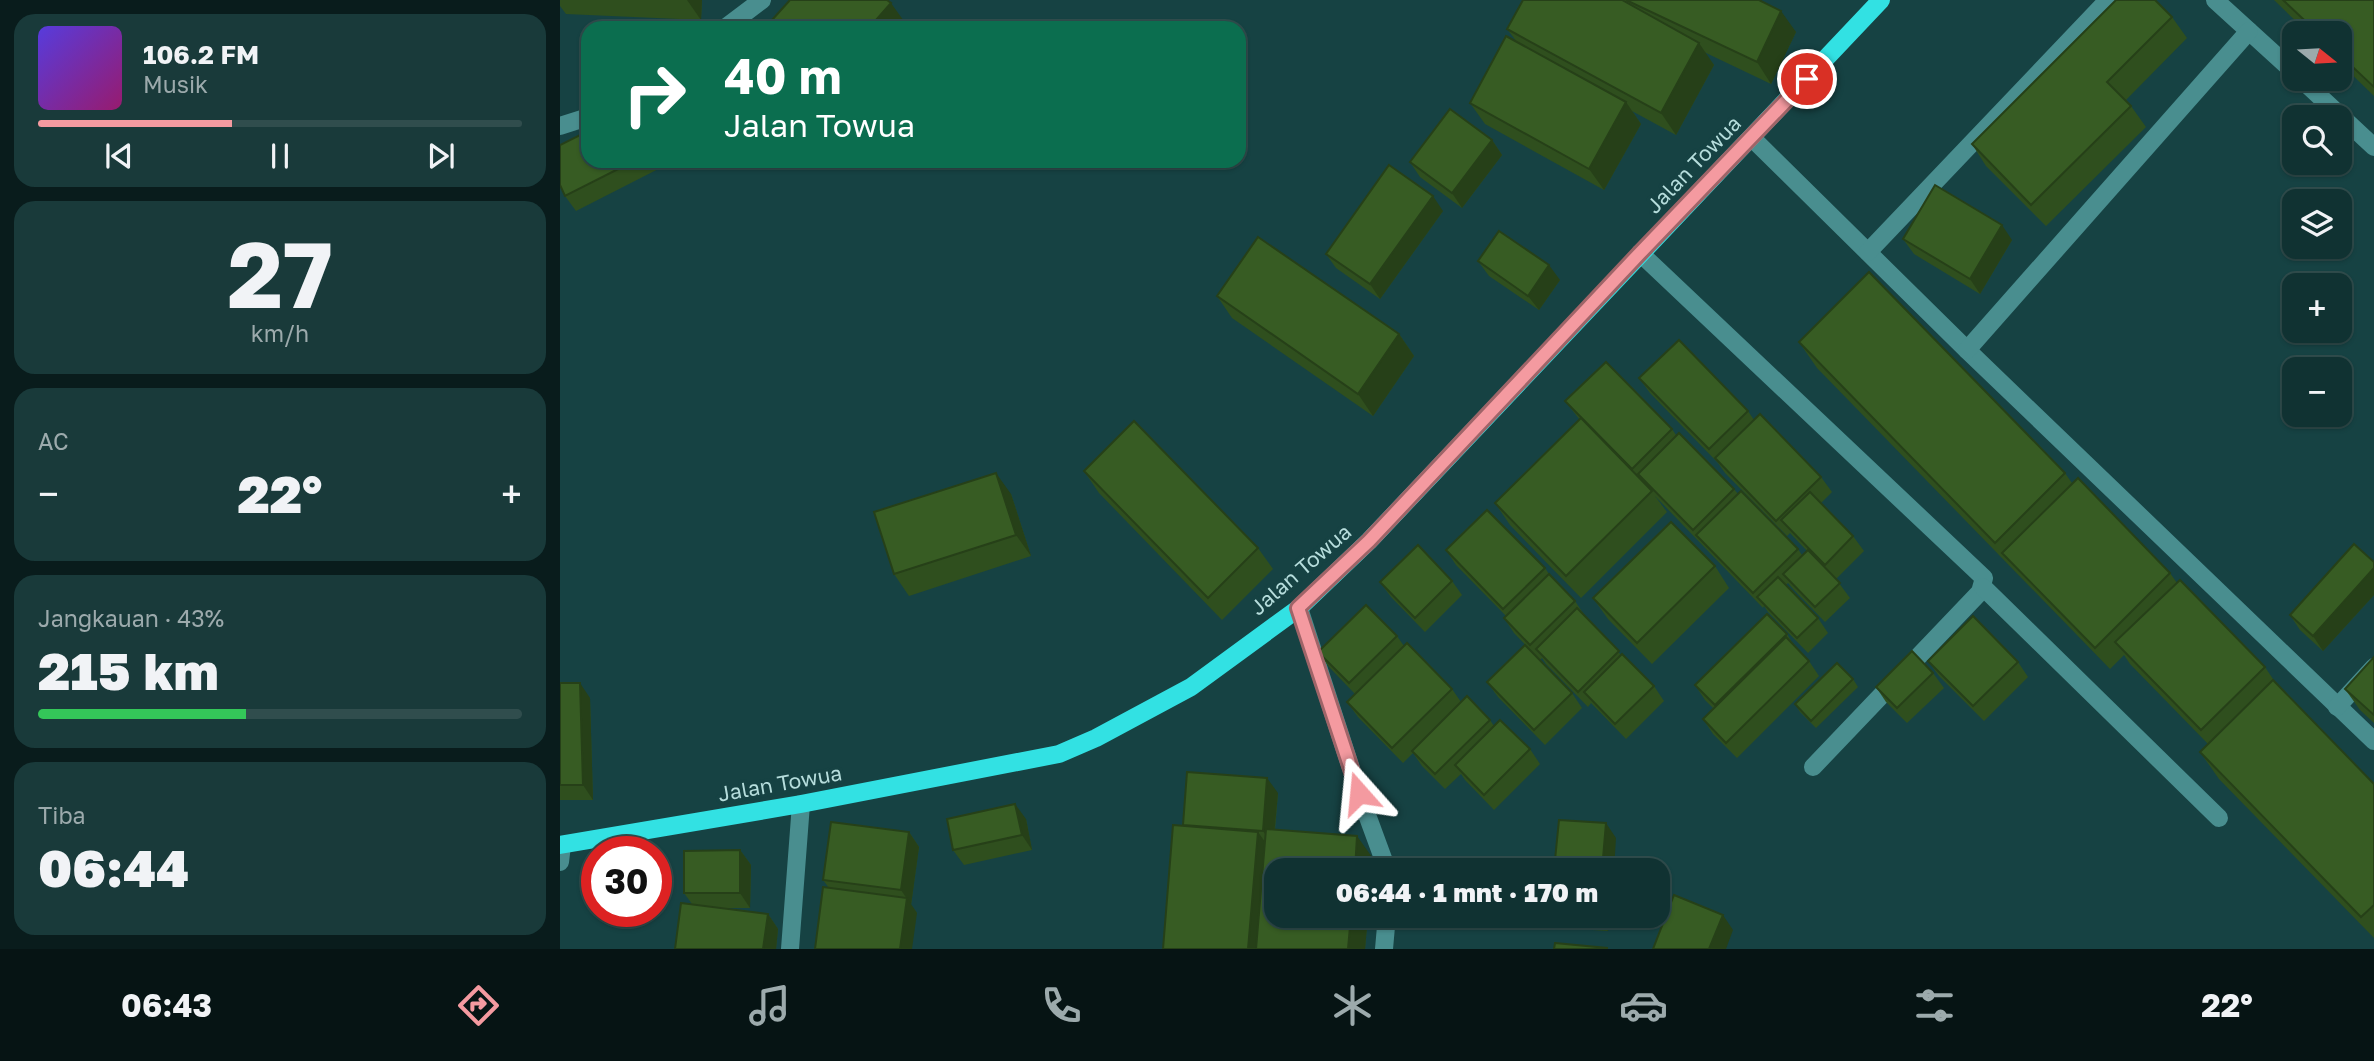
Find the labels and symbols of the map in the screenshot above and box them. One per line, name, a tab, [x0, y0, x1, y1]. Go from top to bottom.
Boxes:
north arrow	[2282, 21, 2352, 91]
pin	[1777, 49, 1837, 109]
street label: Jalan Towua	[1640, 110, 1746, 218]
street label: Jalan Towua	[1245, 518, 1356, 620]
position arrow	[1322, 756, 1396, 830]
street label: Jalan Towua	[716, 759, 844, 807]
speed limit sign: 30	[581, 836, 672, 927]

